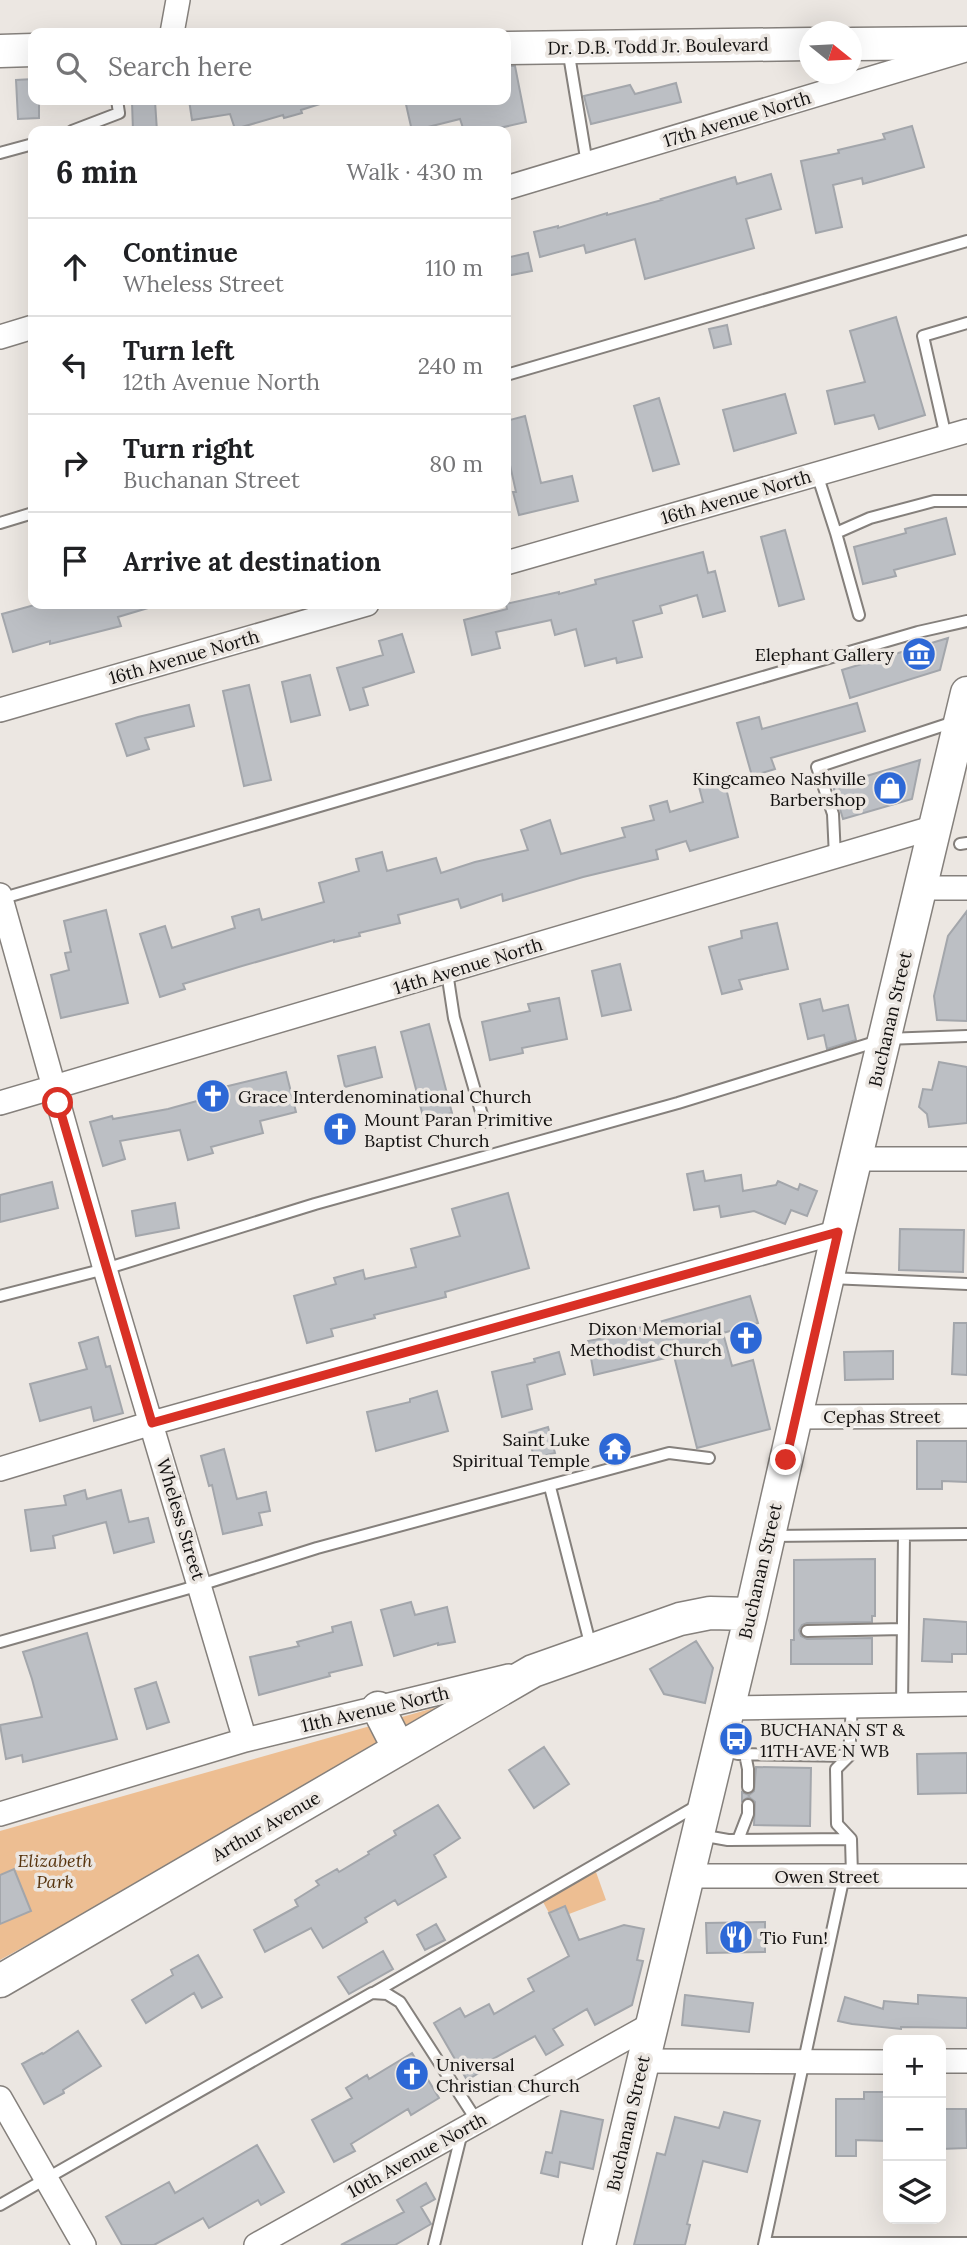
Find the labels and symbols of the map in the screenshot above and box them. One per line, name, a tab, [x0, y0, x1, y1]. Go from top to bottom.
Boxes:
north arrow	[799, 21, 862, 84]
street label: Dr. D.B. Todd Jr. Boulevard	[547, 33, 769, 59]
street label: 17th Avenue North	[661, 86, 814, 152]
street label: 16th Avenue North	[658, 465, 814, 529]
street label: 16th Avenue North	[106, 625, 262, 689]
museum icon: Elephant Gallery	[900, 635, 938, 673]
place label: Elephant Gallery	[755, 643, 894, 666]
place label: Kingcameo Nashville Barbershop	[692, 767, 866, 811]
shop icon: Kingcameo Nashville Barbershop	[871, 769, 909, 807]
street label: 14th Avenue North	[391, 932, 545, 1000]
street label: Buchanan Street	[863, 949, 917, 1089]
church icon: Grace Interdenominational Church	[194, 1077, 232, 1115]
place label: Grace Interdenominational Church	[238, 1085, 532, 1108]
route start	[42, 1087, 73, 1118]
place label: Mount Paran Primitive Baptist Church	[364, 1108, 553, 1152]
church icon: Mount Paran Primitive Baptist Church	[321, 1110, 359, 1148]
place label: Dixon Memorial Methodist Church	[570, 1317, 722, 1361]
church icon: Dixon Memorial Methodist Church	[727, 1319, 765, 1357]
street label: Cephas Street	[823, 1405, 941, 1428]
place label: Saint Luke Spiritual Temple	[452, 1428, 590, 1472]
temple icon: Saint Luke Spiritual Temple	[596, 1430, 634, 1468]
route end	[770, 1444, 801, 1475]
street label: Wheless Street	[152, 1455, 210, 1583]
street label: Buchanan Street	[733, 1501, 787, 1641]
street label: 11th Avenue North	[299, 1681, 451, 1737]
place label: BUCHANAN ST & 11TH AVE N WB	[760, 1718, 905, 1762]
bus stop icon: BUCHANAN ST & 11TH AVE N WB	[717, 1720, 755, 1758]
street label: Arthur Avenue	[207, 1786, 324, 1867]
park label: Elizabeth Park	[17, 1849, 93, 1893]
street label: Owen Street	[775, 1865, 879, 1888]
restaurant icon: Tio Fun!	[717, 1918, 755, 1956]
place label: Tio Fun!	[760, 1926, 828, 1949]
place label: Universal Christian Church	[436, 2053, 580, 2097]
street label: Buchanan Street	[601, 2053, 655, 2193]
church icon: Universal Christian Church	[393, 2055, 431, 2093]
street label: 10th Avenue North	[343, 2107, 491, 2203]

